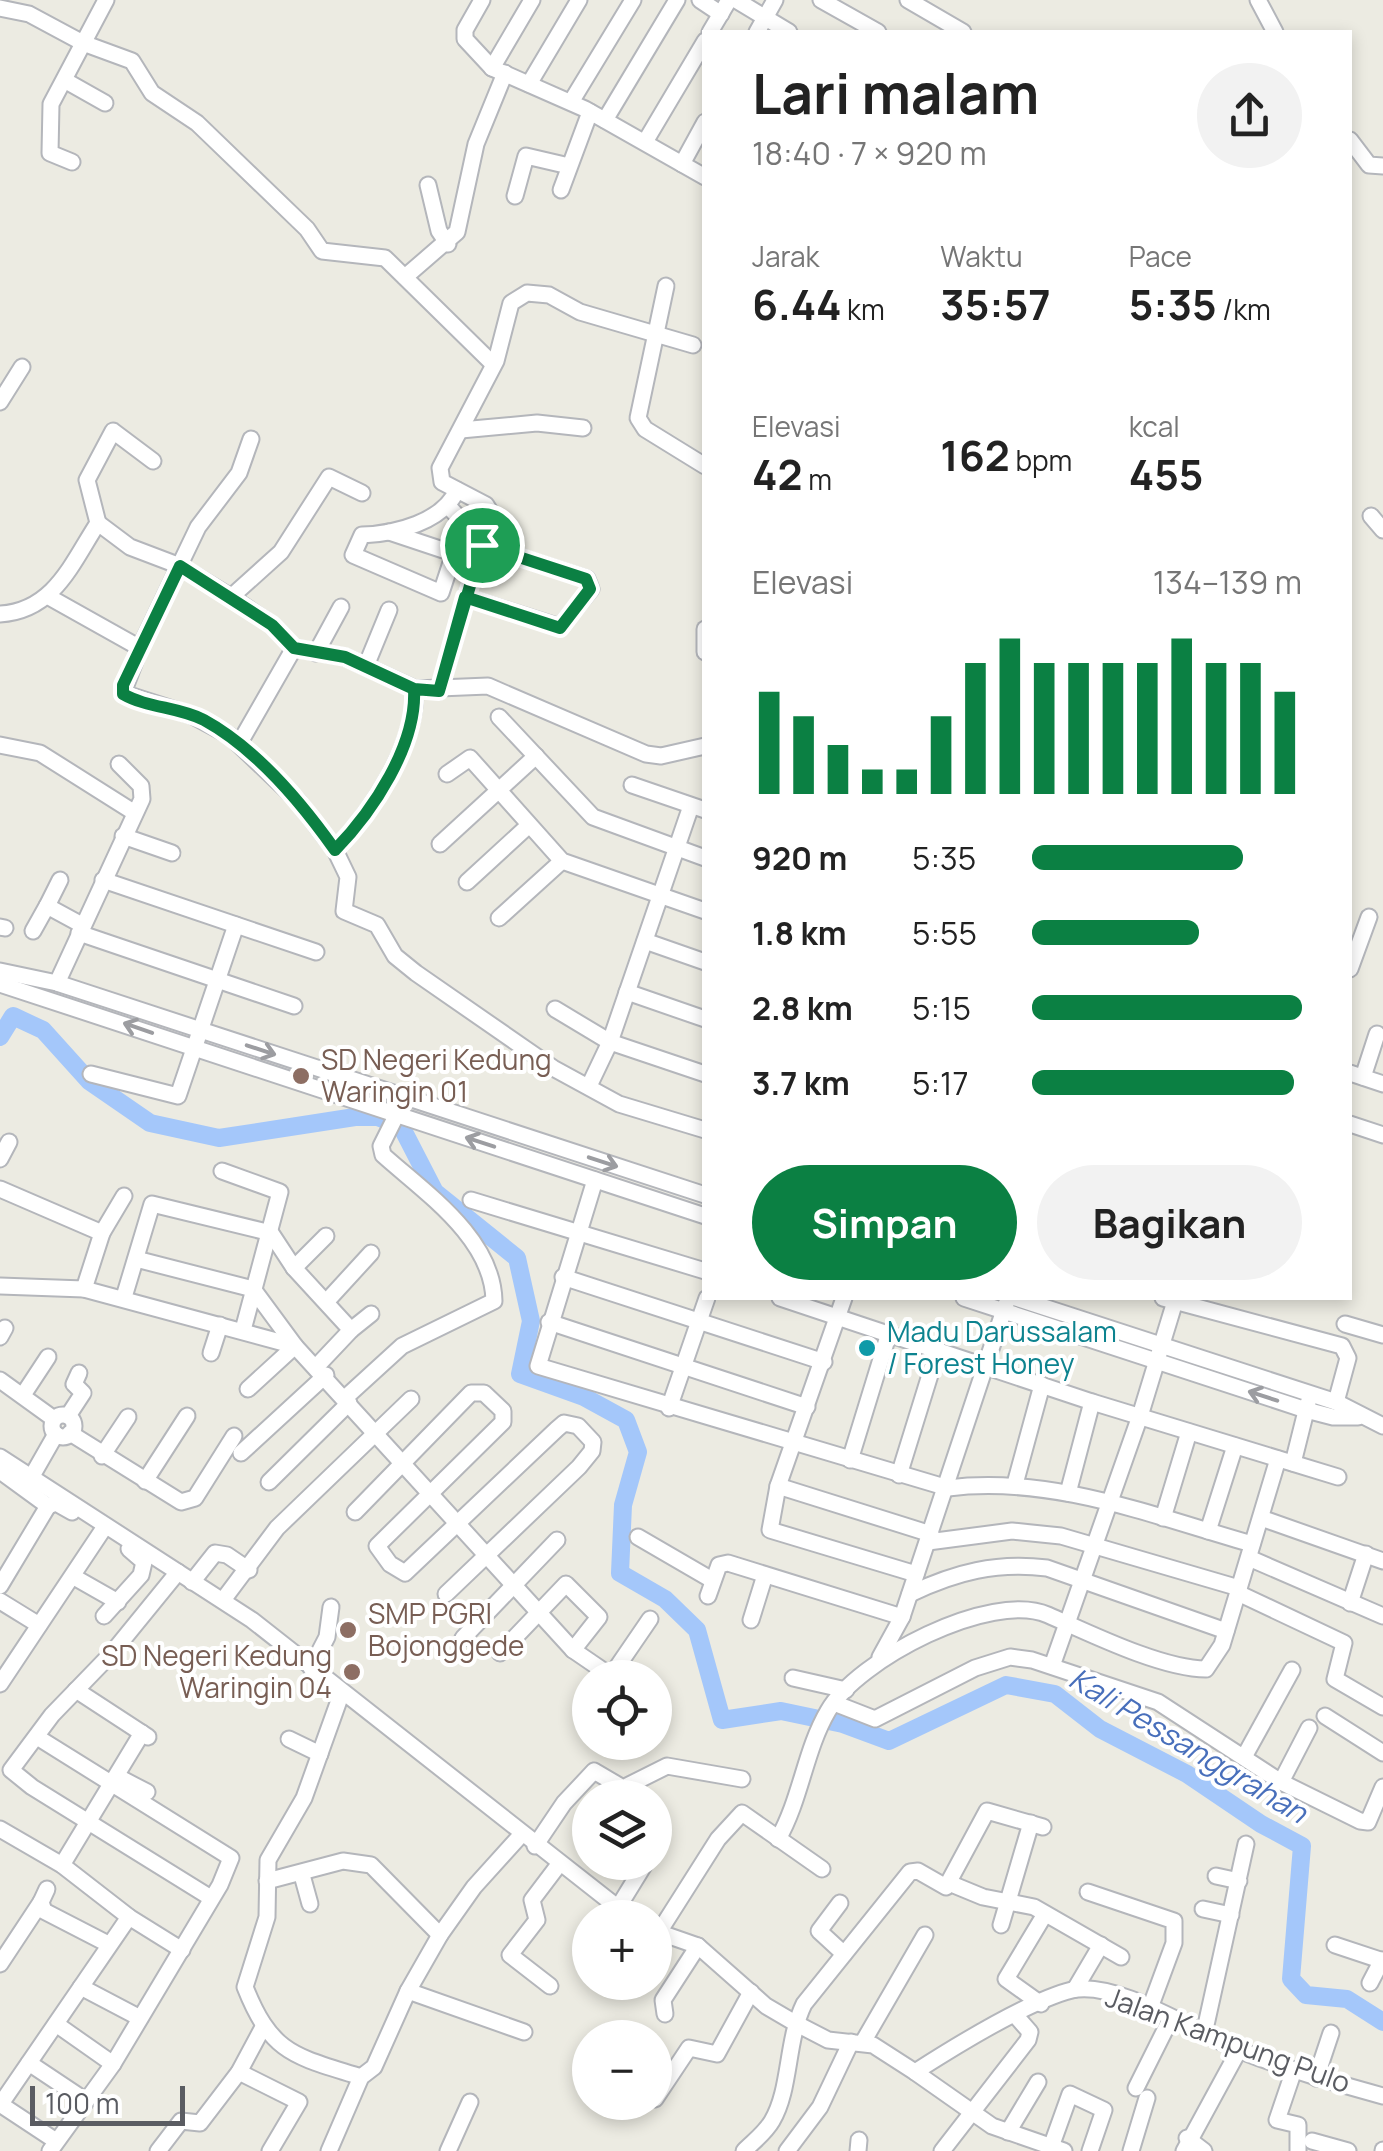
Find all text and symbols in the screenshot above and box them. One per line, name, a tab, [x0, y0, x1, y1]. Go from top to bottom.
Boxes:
text: Lari malam	[752, 55, 1039, 131]
button: share	[1197, 63, 1302, 168]
text: 18:40 · 7 × 920 m	[752, 131, 987, 175]
text: Jarak	[752, 237, 820, 275]
text: Waktu	[940, 237, 1023, 275]
text: Pace	[1129, 237, 1192, 275]
text: 6.44	[752, 275, 841, 333]
text: 35:57	[940, 275, 1051, 333]
text: 5:35	[1129, 275, 1217, 333]
text: km	[841, 290, 885, 328]
text: /km	[1217, 290, 1271, 328]
text: Elevasi	[752, 407, 840, 445]
text: kcal	[1129, 407, 1180, 445]
text: 162	[940, 426, 1010, 484]
text: bpm	[1010, 441, 1072, 479]
text: 42	[752, 445, 803, 503]
text: 455	[1129, 445, 1203, 503]
text: m	[803, 460, 832, 498]
pin	[440, 503, 525, 588]
icon: arrive	[455, 518, 510, 573]
text: Elevasi	[752, 560, 853, 604]
text: 134–139 m	[1153, 560, 1302, 604]
text: 920 m	[752, 836, 847, 880]
text: 5:35	[912, 836, 976, 880]
text: 1.8 km	[752, 911, 846, 955]
text: 5:55	[912, 911, 977, 955]
text: 2.8 km	[752, 986, 853, 1030]
text: 5:15	[912, 986, 971, 1030]
one-way arrow	[123, 1017, 155, 1035]
place label: SD Negeri Kedung Waringin 01	[321, 1040, 552, 1110]
one-way arrow	[244, 1042, 276, 1060]
text: 3.7 km	[752, 1061, 850, 1105]
text: 5:17	[912, 1061, 969, 1105]
marker: SD Negeri Kedung Waringin 01	[290, 1065, 312, 1087]
one-way arrow	[464, 1131, 496, 1149]
one-way arrow	[586, 1155, 618, 1173]
button: Simpan	[752, 1165, 1017, 1280]
button: Bagikan	[1037, 1165, 1302, 1280]
place label: Madu Darussalam / Forest Honey	[887, 1312, 1117, 1382]
marker: Madu Darussalam / Forest Honey	[856, 1337, 878, 1359]
one-way arrow	[1248, 1386, 1280, 1404]
place label: SMP PGRI Bojonggede	[368, 1594, 524, 1664]
marker: SMP PGRI Bojonggede	[337, 1619, 359, 1641]
place label: SD Negeri Kedung Waringin 04	[101, 1636, 332, 1706]
water label: Kali Pessanggrahan	[1062, 1657, 1316, 1833]
map controls	[572, 1660, 672, 2120]
button: locate	[572, 1660, 672, 1760]
marker: SD Negeri Kedung Waringin 04	[341, 1661, 363, 1683]
button: layers	[572, 1780, 672, 1880]
button: +	[572, 1900, 672, 2000]
street label: Jalan Kampung Pulo	[1101, 1977, 1356, 2101]
button: −	[572, 2020, 672, 2120]
scale bar	[30, 2081, 185, 2126]
text: 100 m	[45, 2084, 119, 2122]

